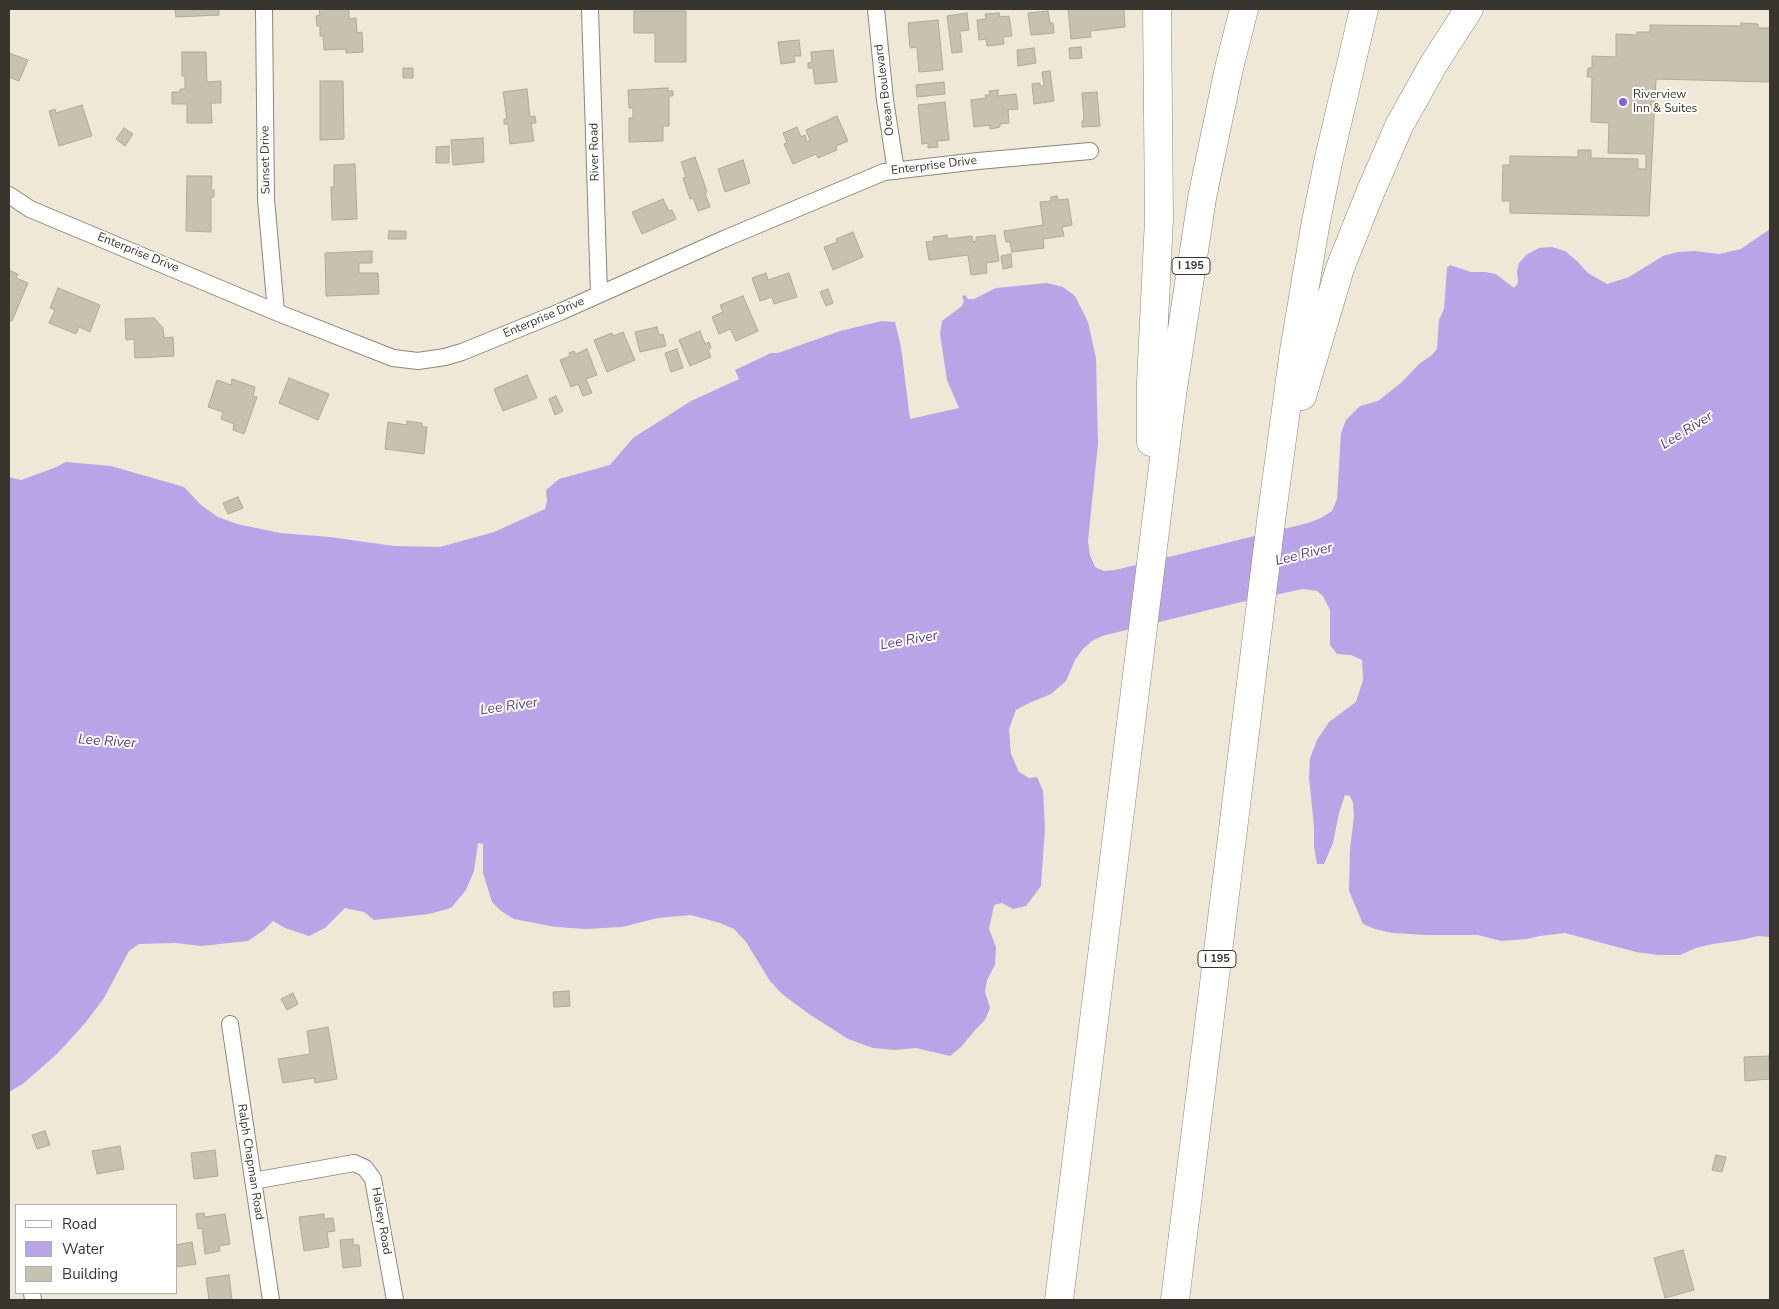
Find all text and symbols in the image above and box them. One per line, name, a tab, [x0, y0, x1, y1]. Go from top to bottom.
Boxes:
street label: Ocean Boulevard	[872, 43, 898, 137]
place label: Riverview Inn & Suites	[1633, 88, 1697, 116]
marker: Riverview Inn & Suites	[1617, 96, 1629, 108]
street label: River Road	[587, 123, 603, 181]
street label: Sunset Drive	[258, 125, 274, 195]
street label: Enterprise Drive	[890, 154, 978, 178]
street label: Enterprise Drive	[95, 230, 181, 276]
road number: I 195	[1172, 258, 1210, 274]
street label: Enterprise Drive	[501, 294, 587, 342]
water label: Lee River	[1658, 408, 1716, 454]
water label: Lee River	[1274, 540, 1334, 570]
water label: Lee River	[879, 628, 939, 654]
water label: Lee River	[479, 695, 539, 719]
water label: Lee River	[77, 732, 137, 752]
road number: I 195	[1198, 951, 1236, 968]
street label: Ralph Chapman Road	[234, 1103, 266, 1221]
street label: Halsey Road	[368, 1186, 394, 1256]
legend	[15, 1204, 178, 1294]
text: Road	[62, 1214, 97, 1234]
text: Water	[62, 1239, 104, 1259]
text: Building	[62, 1264, 118, 1284]

